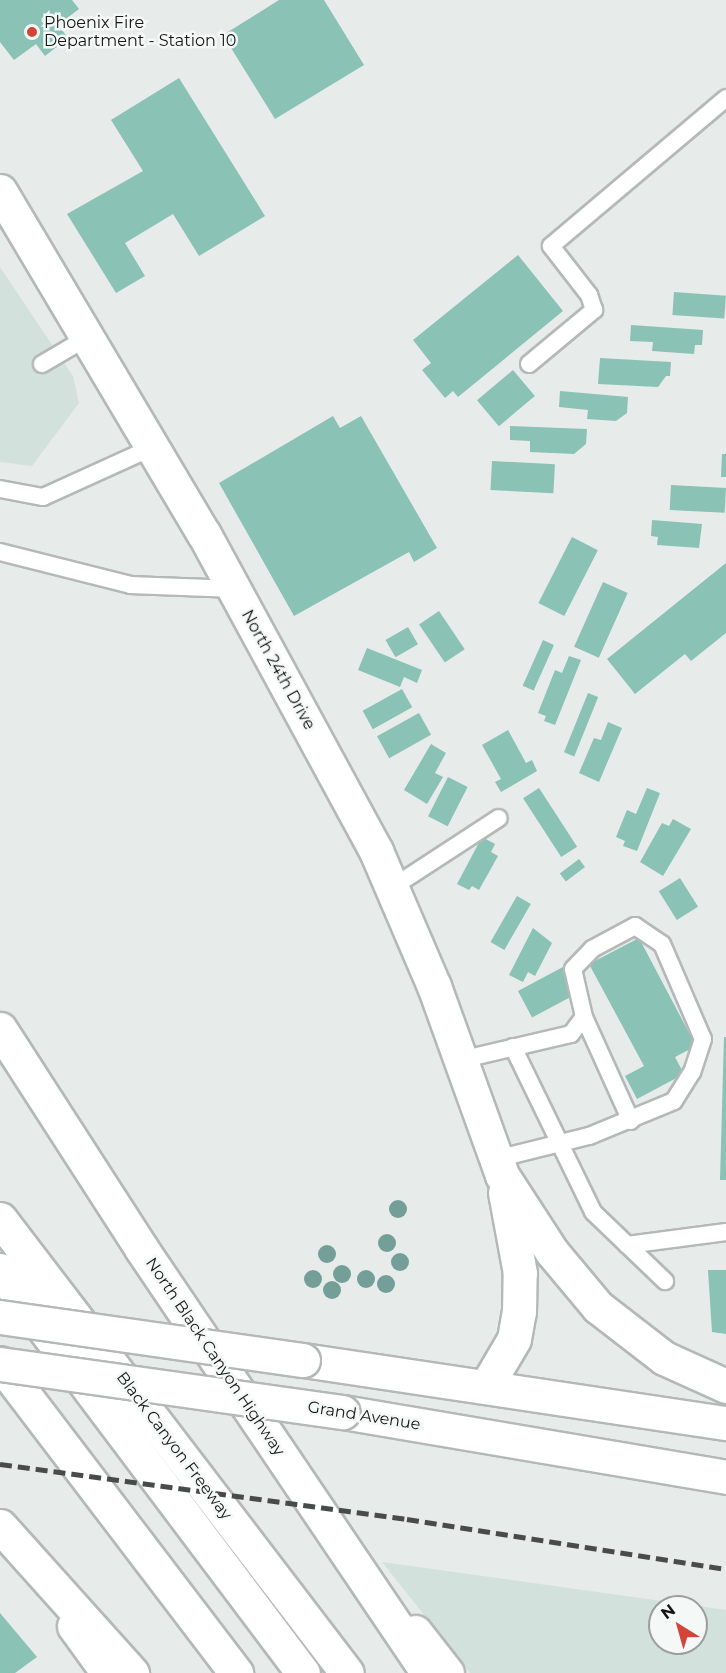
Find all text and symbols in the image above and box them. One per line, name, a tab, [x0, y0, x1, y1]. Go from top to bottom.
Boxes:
place label: Phoenix Fire Department - Station 10	[44, 13, 236, 51]
marker: Phoenix Fire Department - Station 10	[25, 25, 39, 39]
street label: North 24th Drive	[237, 607, 319, 733]
street label: North Black Canyon Highway	[141, 1254, 289, 1460]
street label: Black Canyon Freeway	[112, 1368, 236, 1524]
street label: Grand Avenue	[306, 1398, 422, 1434]
north arrow	[648, 1595, 708, 1655]
text: N	[657, 1600, 679, 1623]

